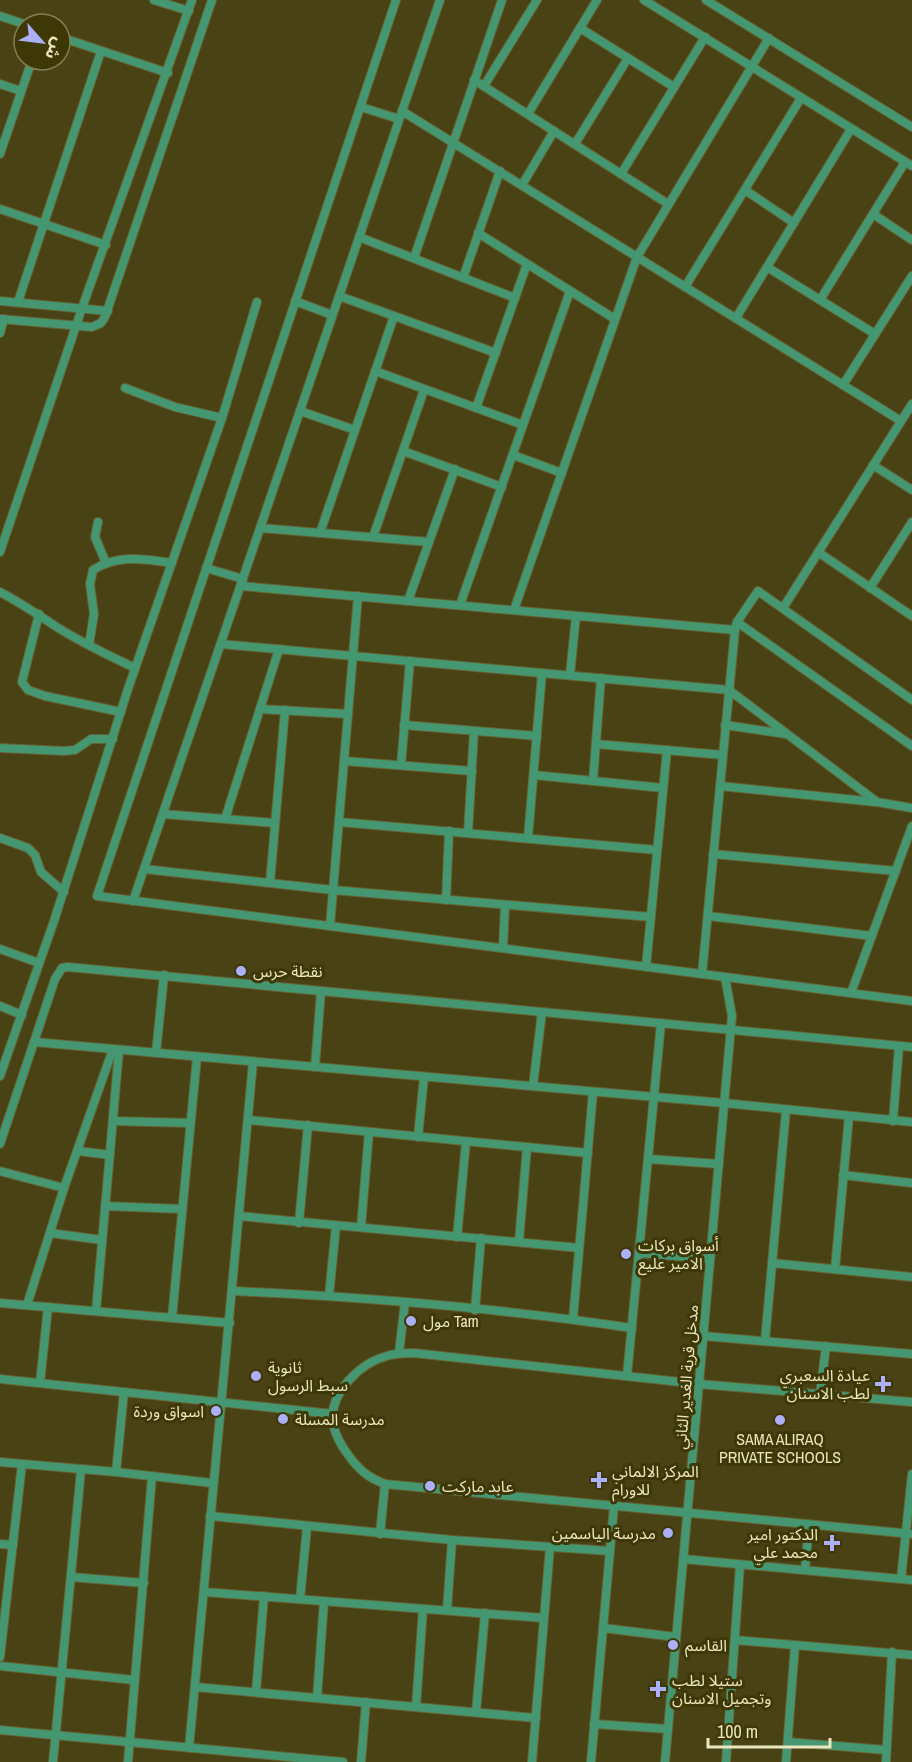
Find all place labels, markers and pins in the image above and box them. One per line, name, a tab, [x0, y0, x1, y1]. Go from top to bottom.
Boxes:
place label: نقطة حرس	[253, 960, 323, 982]
marker: نقطة حرس	[234, 964, 248, 978]
place label: أسواق بركات الامير عليع	[638, 1234, 719, 1276]
marker: أسواق بركات الامير عليع	[619, 1247, 633, 1261]
place label: مول Tam	[423, 1310, 479, 1332]
marker: مول Tam	[404, 1314, 418, 1328]
place label: ثانوية سبط الرسول	[268, 1356, 348, 1396]
place label: عيادة السعبري لطب الاسنان	[780, 1364, 870, 1404]
marker: ثانوية سبط الرسول	[249, 1369, 263, 1383]
marker: عيادة السعبري لطب الاسنان	[874, 1375, 892, 1393]
place label: اسواق وردة	[134, 1400, 204, 1422]
marker: اسواق وردة	[209, 1404, 223, 1418]
place label: مدرسة المسلة	[295, 1408, 385, 1430]
marker: مدرسة المسلة	[276, 1412, 290, 1426]
marker: SAMA ALIRAQ PRIVATE SCHOOLS	[773, 1413, 787, 1427]
place label: SAMA ALIRAQ PRIVATE SCHOOLS	[719, 1428, 841, 1468]
place label: المركز الالماني للاورام	[612, 1460, 699, 1502]
marker: المركز الالماني للاورام	[590, 1471, 608, 1489]
place label: عابد ماركت	[442, 1475, 514, 1497]
marker: عابد ماركت	[423, 1479, 437, 1493]
place label: مدرسة الياسمين	[552, 1522, 656, 1544]
place label: الدكتور امير محمد علي	[746, 1523, 818, 1565]
marker: مدرسة الياسمين	[661, 1526, 675, 1540]
marker: الدكتور امير محمد علي	[823, 1534, 841, 1552]
place label: القاسم	[685, 1634, 727, 1658]
marker: القاسم	[666, 1638, 680, 1652]
place label: ستيلا لطب وتجميل الاسنان	[672, 1669, 771, 1709]
marker: ستيلا لطب وتجميل الاسنان	[649, 1680, 667, 1698]

